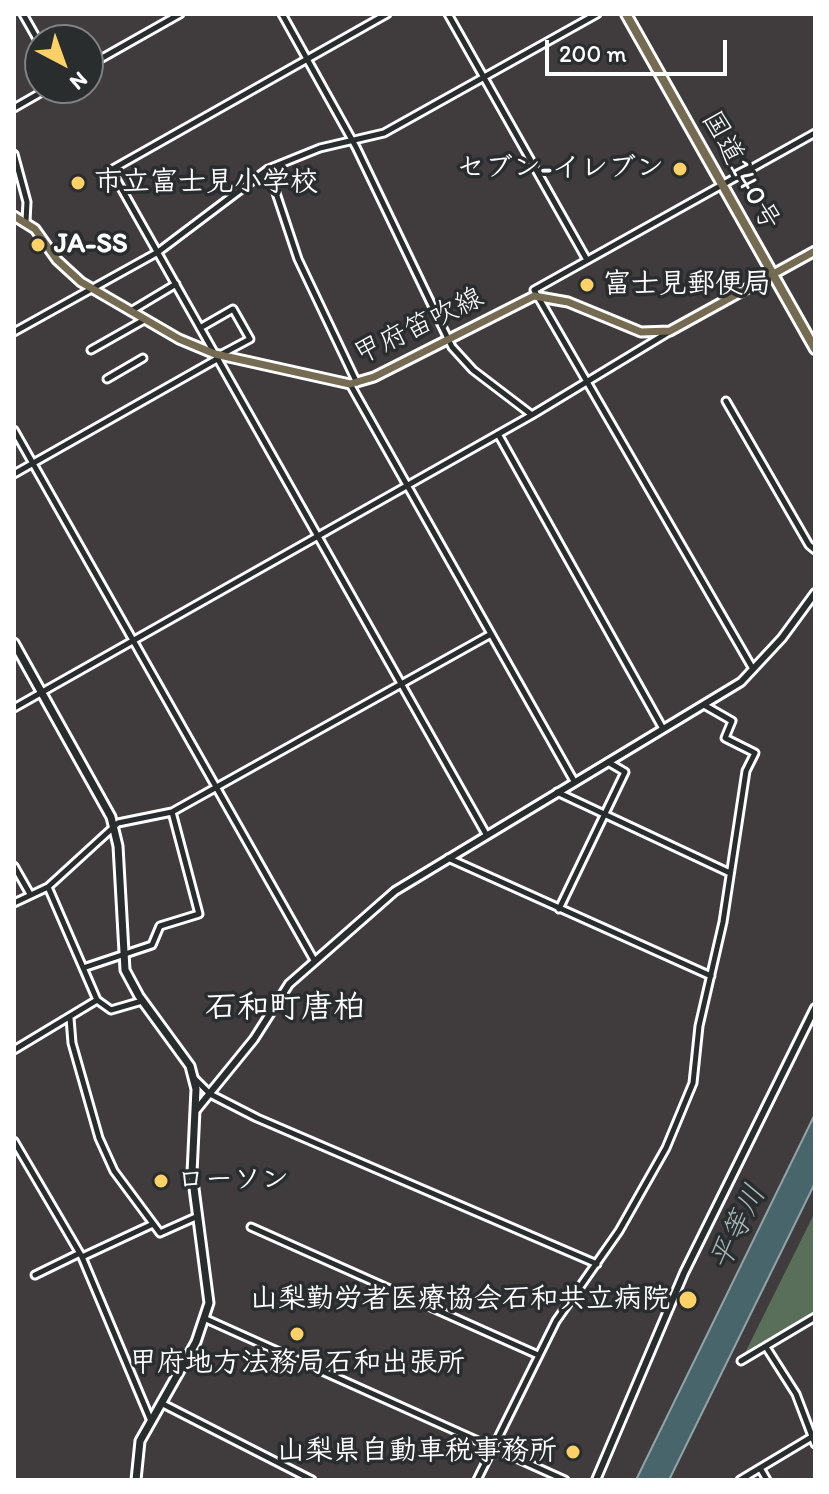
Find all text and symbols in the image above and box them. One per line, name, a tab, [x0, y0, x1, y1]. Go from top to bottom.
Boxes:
north arrow	[24, 24, 104, 104]
scale bar	[549, 24, 731, 74]
text: 200 m	[559, 39, 627, 68]
text: N	[64, 66, 93, 96]
street label: 国道140号	[694, 106, 786, 236]
place label: セブン-イレブン	[457, 152, 664, 186]
marker: セブン-イレブン	[671, 160, 689, 178]
place label: 市立富士見小学校	[94, 166, 318, 200]
marker: 市立富士見小学校	[69, 174, 87, 192]
place label: JA-SS	[54, 228, 128, 262]
marker: JA-SS	[29, 236, 47, 254]
place label: 富士見郵便局	[603, 268, 771, 302]
marker: 富士見郵便局	[578, 276, 596, 294]
street label: 甲府笛吹線	[349, 281, 489, 373]
district label: 石和町唐柏	[205, 990, 365, 1028]
place label: ローソン	[177, 1164, 289, 1198]
marker: ローソン	[152, 1172, 170, 1190]
water label: 平等川	[703, 1180, 775, 1276]
place label: 山梨勤労者医療協会石和共立病院	[250, 1283, 670, 1317]
marker: 山梨勤労者医療協会石和共立病院	[677, 1289, 699, 1311]
marker: 甲府地方法務局石和出張所	[288, 1325, 306, 1343]
place label: 甲府地方法務局石和出張所	[129, 1347, 465, 1381]
place label: 山梨県自動車税事務所	[277, 1435, 557, 1469]
marker: 山梨県自動車税事務所	[564, 1443, 582, 1461]

